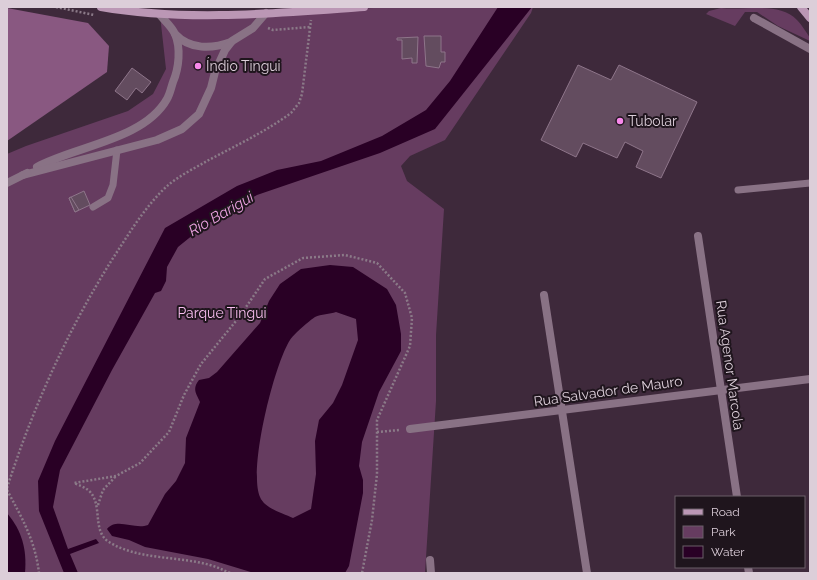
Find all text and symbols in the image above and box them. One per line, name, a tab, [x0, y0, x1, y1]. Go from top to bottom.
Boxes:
place label: Índio Tingui	[206, 57, 281, 74]
marker: Índio Tingui	[193, 61, 203, 71]
place label: Tubolar	[628, 113, 677, 129]
marker: Tubolar	[615, 116, 625, 126]
water label: Rio Barigui	[185, 188, 258, 240]
street label: Rua Agenor Marcola	[713, 299, 747, 431]
park label: Parque Tingui	[177, 305, 267, 321]
street label: Rua Salvador de Mauro	[533, 373, 683, 409]
legend	[675, 496, 805, 568]
text: Road	[711, 505, 740, 519]
text: Park	[711, 525, 736, 539]
text: Water	[711, 545, 745, 559]

